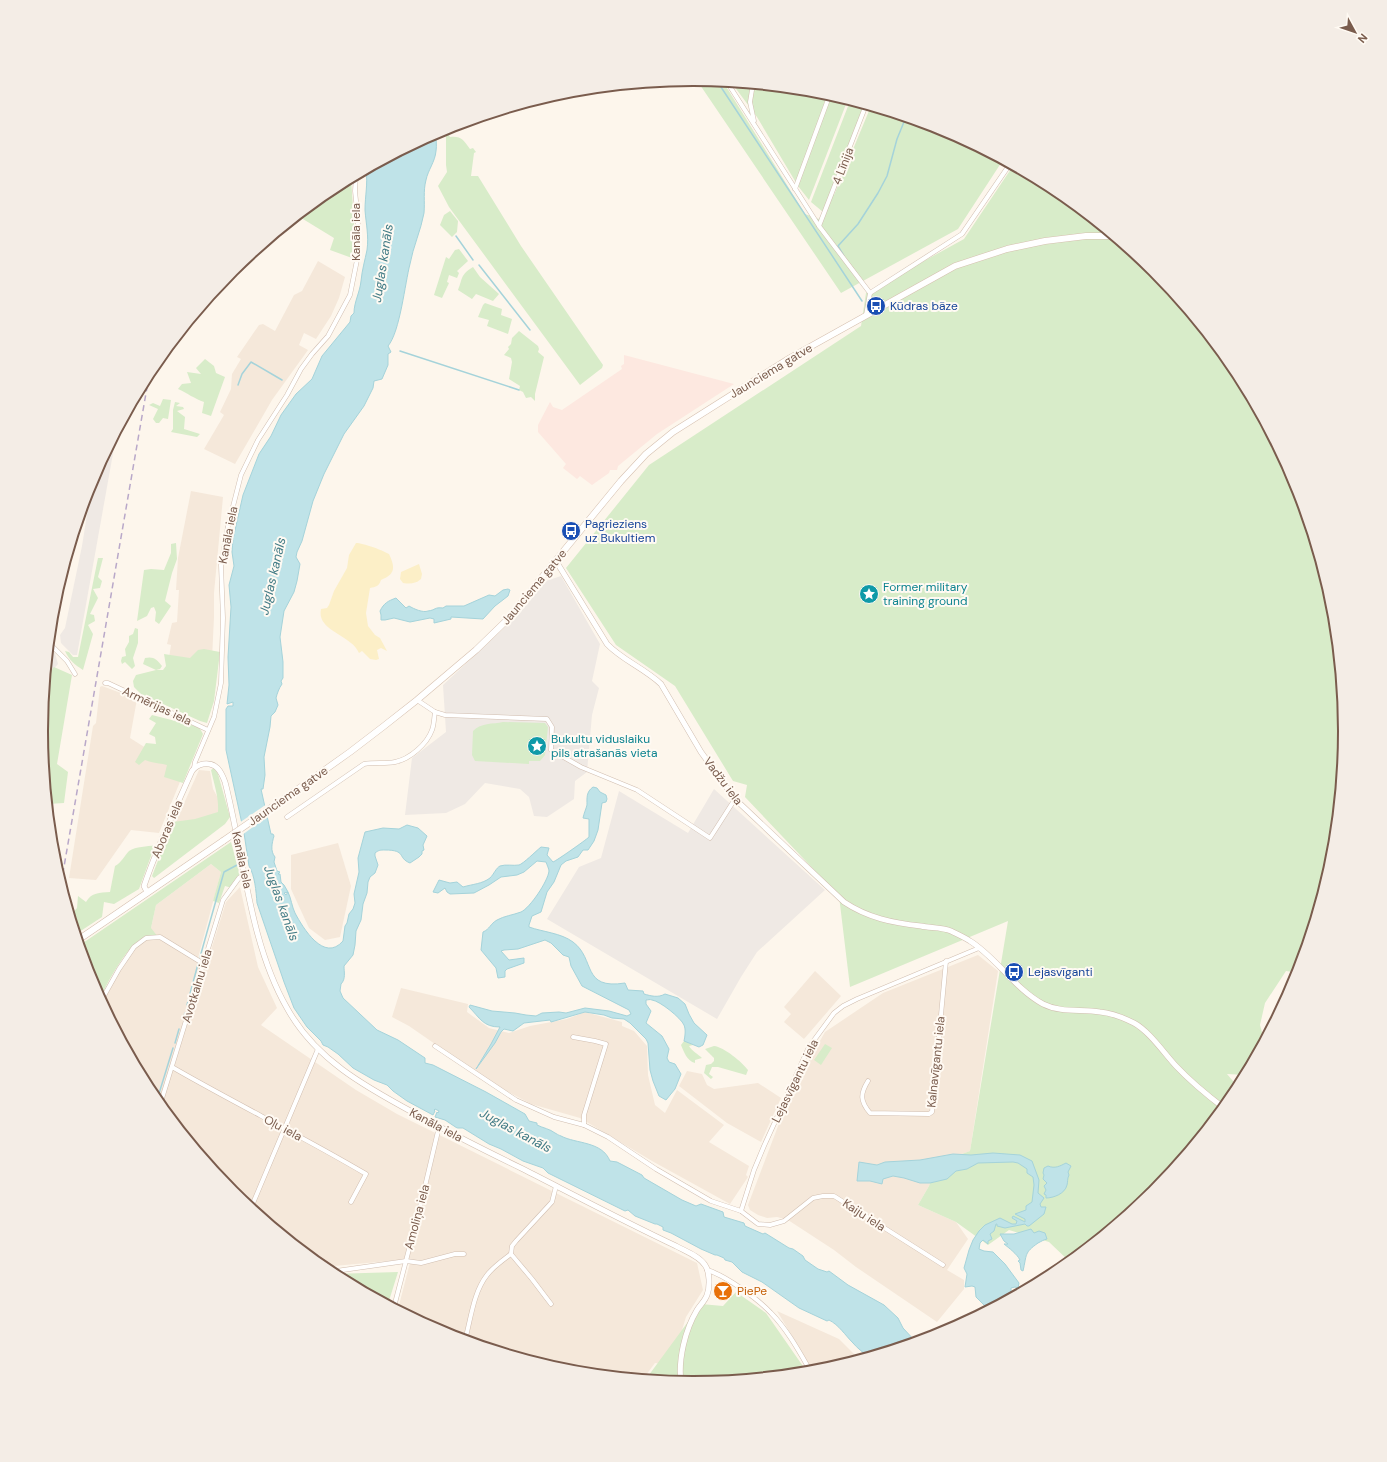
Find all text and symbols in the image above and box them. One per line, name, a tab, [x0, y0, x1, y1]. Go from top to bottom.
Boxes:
north arrow	[1335, 12, 1375, 52]
text: N	[1355, 31, 1371, 46]
street label: 4 Līnija	[829, 145, 857, 187]
street label: Kanāla iela	[348, 203, 364, 261]
water label: Juglas kanāls	[368, 223, 397, 303]
bus stop icon: Kūdras bāze	[865, 295, 887, 317]
place label: Kūdras bāze	[890, 298, 958, 314]
street label: Jaunciema gatve	[727, 340, 816, 402]
street label: Kanāla iela	[215, 505, 241, 565]
place label: Pagrieziens uz Bukultiem	[585, 516, 655, 546]
bus stop icon: Pagrieziens uz Bukultiem	[560, 520, 582, 542]
water label: Juglas kanāls	[255, 536, 290, 617]
street label: Jaunciema gatve	[498, 546, 570, 628]
place label: Former military training ground	[883, 579, 968, 609]
place icon: Former military training ground	[858, 583, 880, 605]
street label: Armērijas iela	[120, 683, 194, 729]
place label: Bukultu viduslaiku pils atrašanās vieta	[551, 731, 658, 761]
place icon: Bukultu viduslaiku pils atrašanās vieta	[526, 735, 548, 757]
street label: Vadžu iela	[700, 754, 746, 808]
street label: Jaunciema gatve	[245, 762, 331, 829]
street label: Aboras iela	[148, 797, 186, 861]
street label: Kanāla iela	[228, 830, 256, 890]
water label: Juglas kanāls	[260, 863, 303, 943]
street label: Avotkalnu iela	[178, 947, 216, 1025]
bus stop icon: Lejasvīganti	[1003, 961, 1025, 983]
place label: Lejasvīganti	[1028, 964, 1093, 980]
street label: Kalnavīgantu iela	[923, 1015, 949, 1109]
street label: Lejasvīgantu iela	[768, 1037, 822, 1125]
street label: Kanāla iela	[407, 1104, 465, 1146]
water label: Juglas kanāls	[477, 1104, 555, 1156]
street label: Oļu iela	[261, 1111, 305, 1145]
street label: Amoliņa iela	[401, 1183, 433, 1251]
street label: Kaiju iela	[839, 1195, 889, 1235]
bar icon: PiePe	[712, 1280, 734, 1302]
place label: PiePe	[737, 1283, 767, 1299]

